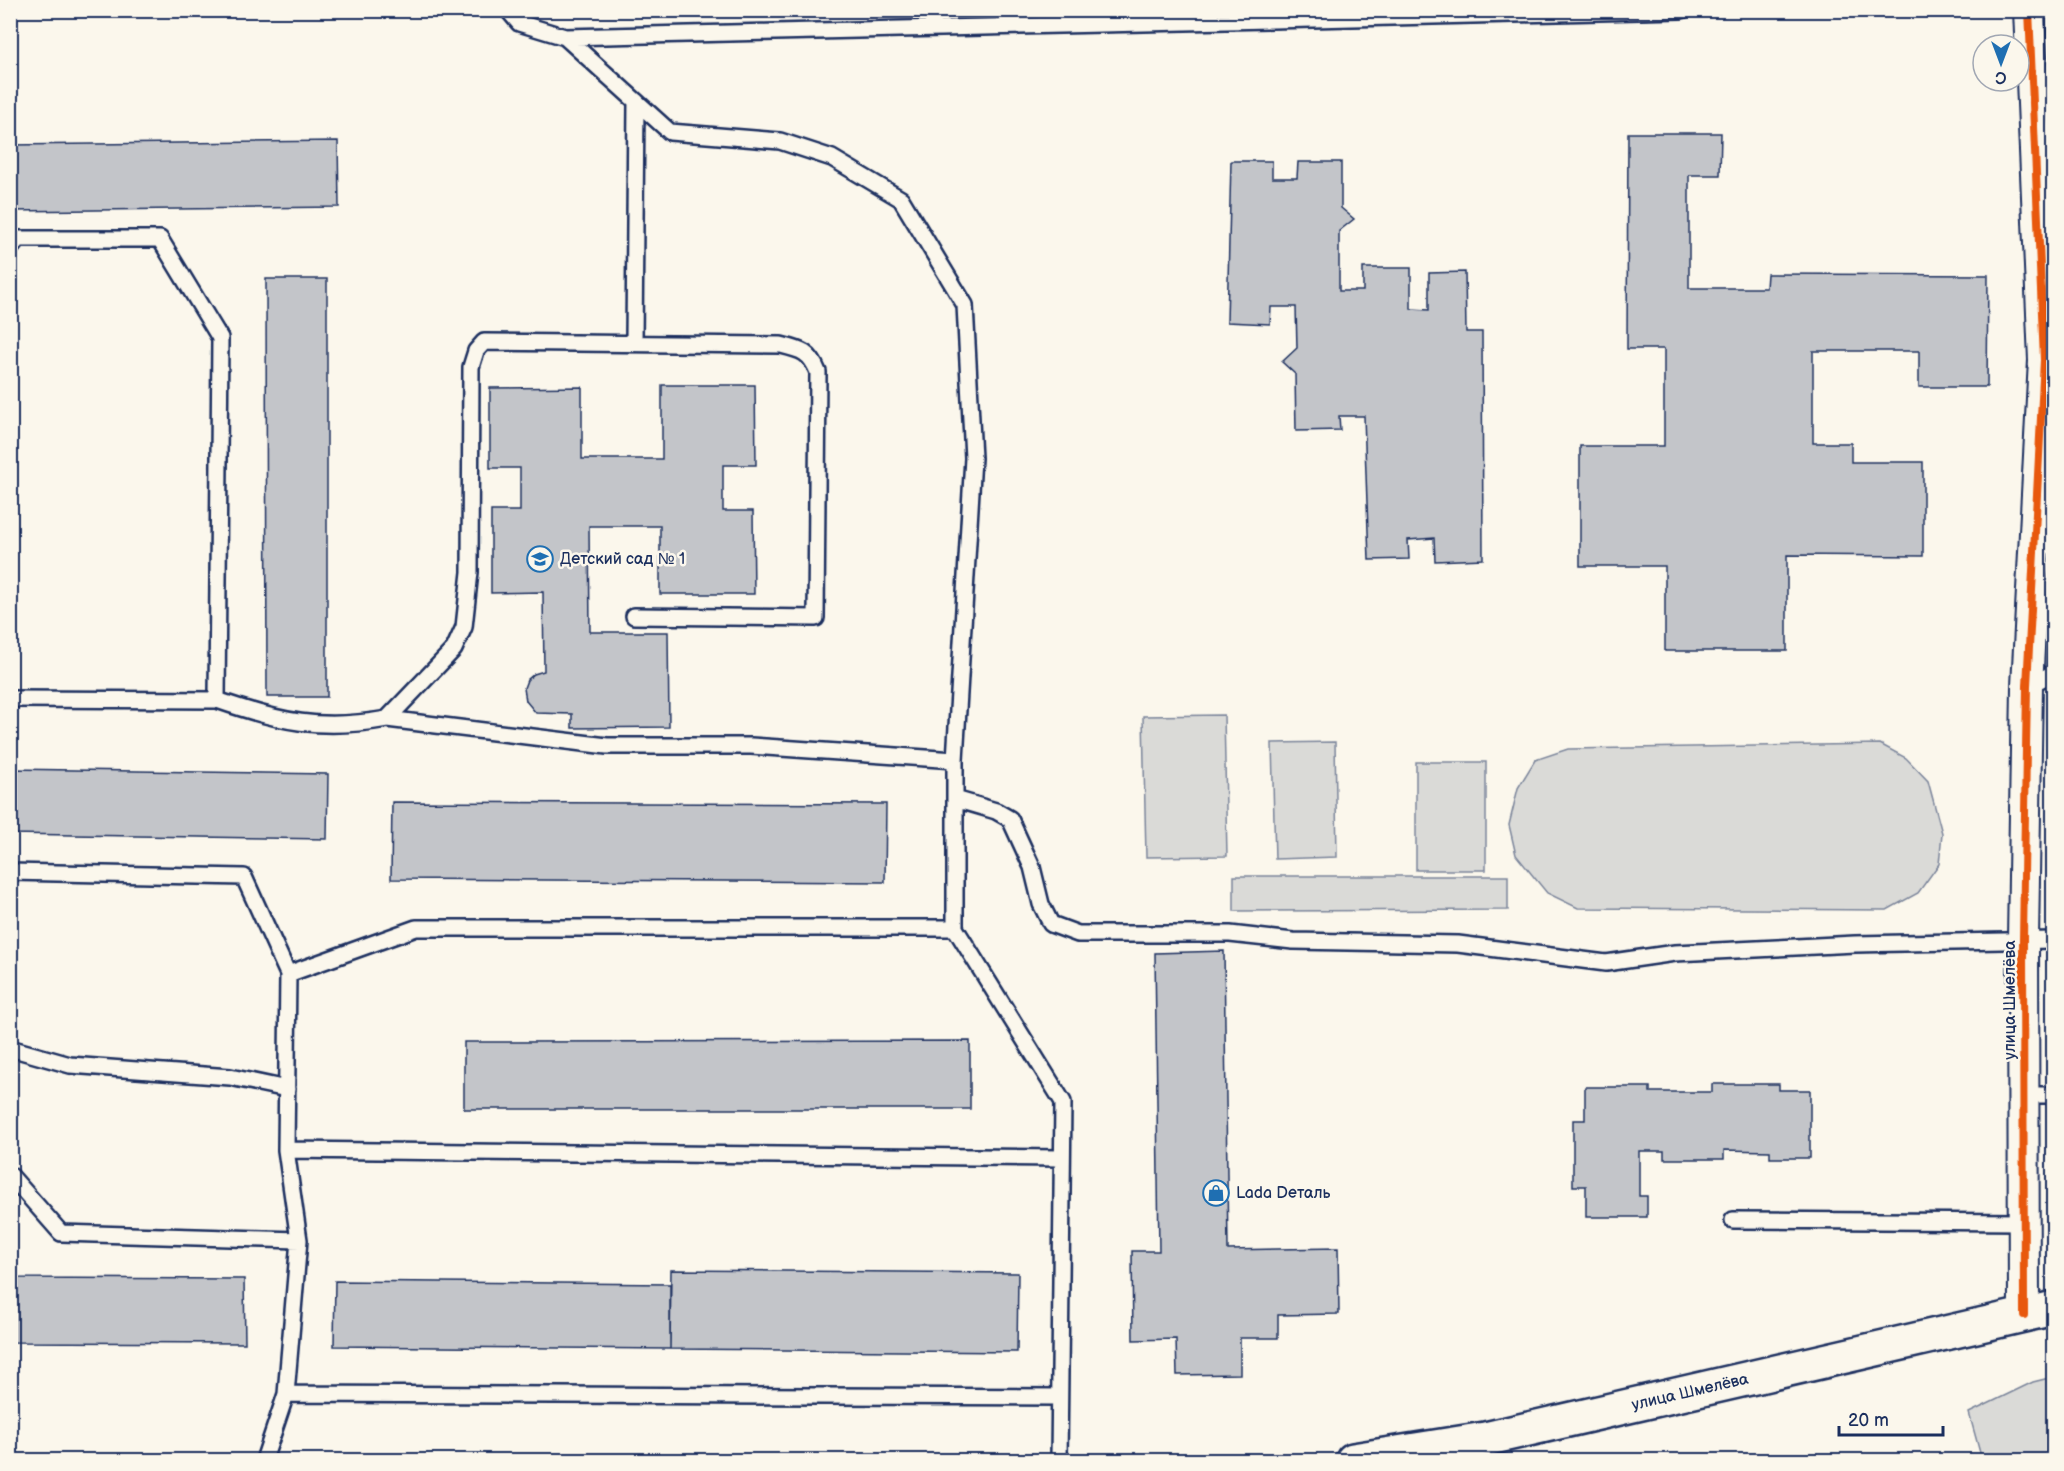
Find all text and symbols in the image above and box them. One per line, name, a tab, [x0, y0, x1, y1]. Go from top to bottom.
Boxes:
north arrow	[1971, 33, 2031, 93]
text: С	[1995, 67, 2007, 86]
school or university icon: Детский сад № 1	[525, 544, 555, 574]
place label: Детский сад № 1	[560, 550, 685, 569]
street label: улица Шмелёва	[2001, 940, 2020, 1060]
shop icon: Lada Dеталь	[1201, 1178, 1231, 1208]
place label: Lada Dеталь	[1236, 1184, 1331, 1203]
street label: улица Шмелёва	[1630, 1369, 1751, 1414]
scale bar	[1839, 1399, 1942, 1437]
text: 20 m	[1848, 1410, 1889, 1431]

